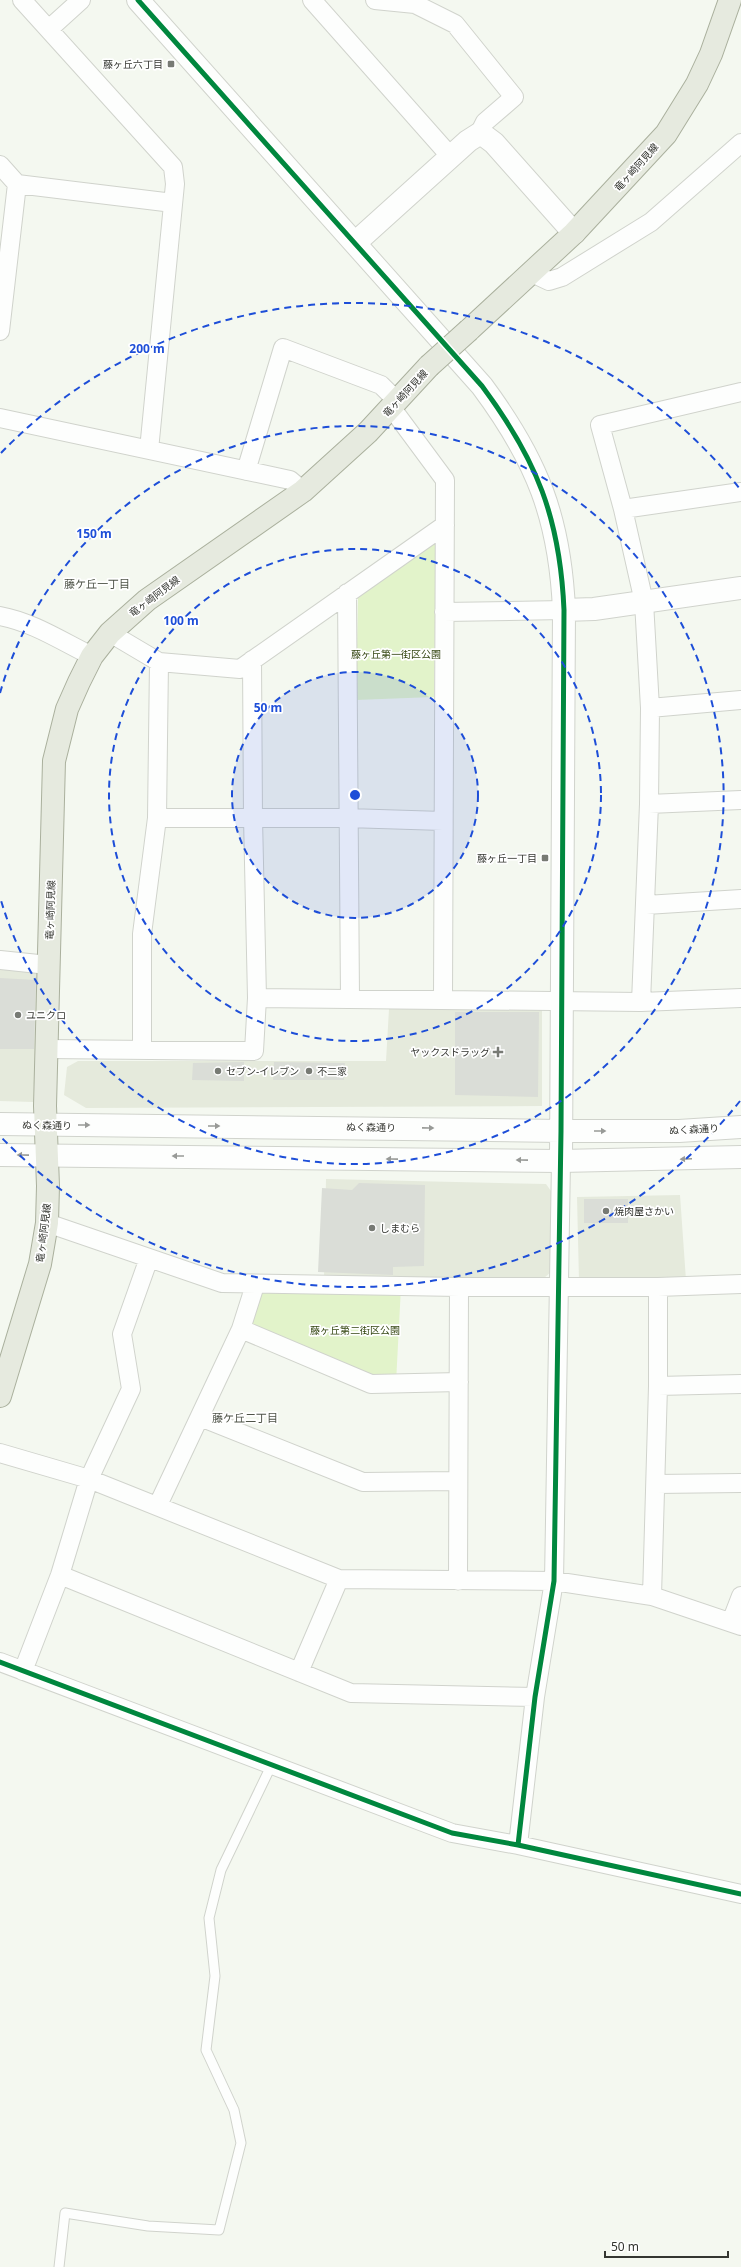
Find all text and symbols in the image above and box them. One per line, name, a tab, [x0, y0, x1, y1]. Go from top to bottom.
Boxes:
place label: 藤ヶ丘六丁目	[103, 57, 163, 71]
marker: 藤ヶ丘六丁目	[166, 59, 176, 69]
street label: 竜ヶ崎阿見線	[611, 140, 661, 194]
text: 200 m	[129, 340, 165, 357]
street label: 竜ヶ崎阿見線	[379, 366, 431, 420]
text: 150 m	[76, 525, 112, 542]
street label: 竜ヶ崎阿見線	[126, 572, 182, 620]
district label: 藤ケ丘一丁目	[64, 576, 130, 591]
text: 100 m	[163, 612, 199, 629]
park label: 藤ヶ丘第一街区公園	[351, 647, 441, 661]
text: 50 m	[254, 699, 282, 716]
centre of rings	[348, 788, 362, 802]
place label: 藤ヶ丘一丁目	[477, 851, 537, 865]
marker: 藤ヶ丘一丁目	[540, 853, 550, 863]
street label: 竜ヶ崎阿見線	[42, 880, 58, 940]
place label: ユニクロ	[26, 1008, 66, 1022]
marker: ユニクロ	[13, 1010, 23, 1020]
place label: ヤックスドラッグ	[410, 1045, 490, 1059]
marker: ヤックスドラッグ	[493, 1047, 503, 1057]
place label: セブン-イレブン	[226, 1064, 299, 1078]
place label: 不二家	[317, 1064, 347, 1078]
marker: セブン-イレブン	[213, 1066, 223, 1076]
marker: 不二家	[304, 1066, 314, 1076]
street label: ぬく森通り	[22, 1118, 72, 1132]
street label: ぬく森通り	[346, 1120, 396, 1134]
street label: ぬく森通り	[669, 1121, 719, 1137]
one-way arrow	[78, 1122, 91, 1128]
one-way arrow	[208, 1123, 221, 1129]
one-way arrow	[422, 1125, 435, 1131]
one-way arrow	[594, 1128, 607, 1134]
one-way arrow	[16, 1152, 29, 1158]
one-way arrow	[171, 1153, 184, 1159]
one-way arrow	[386, 1155, 398, 1162]
one-way arrow	[679, 1156, 692, 1162]
one-way arrow	[515, 1157, 528, 1163]
street label: 竜ヶ崎阿見線	[32, 1202, 54, 1264]
place label: 焼肉屋さかい	[614, 1204, 674, 1218]
marker: 焼肉屋さかい	[601, 1206, 611, 1216]
place label: しまむら	[380, 1221, 420, 1235]
marker: しまむら	[367, 1223, 377, 1233]
park label: 藤ヶ丘第二街区公園	[310, 1323, 400, 1337]
district label: 藤ケ丘二丁目	[212, 1410, 278, 1425]
scale bar	[605, 2233, 728, 2259]
text: 50 m	[611, 2238, 639, 2255]

